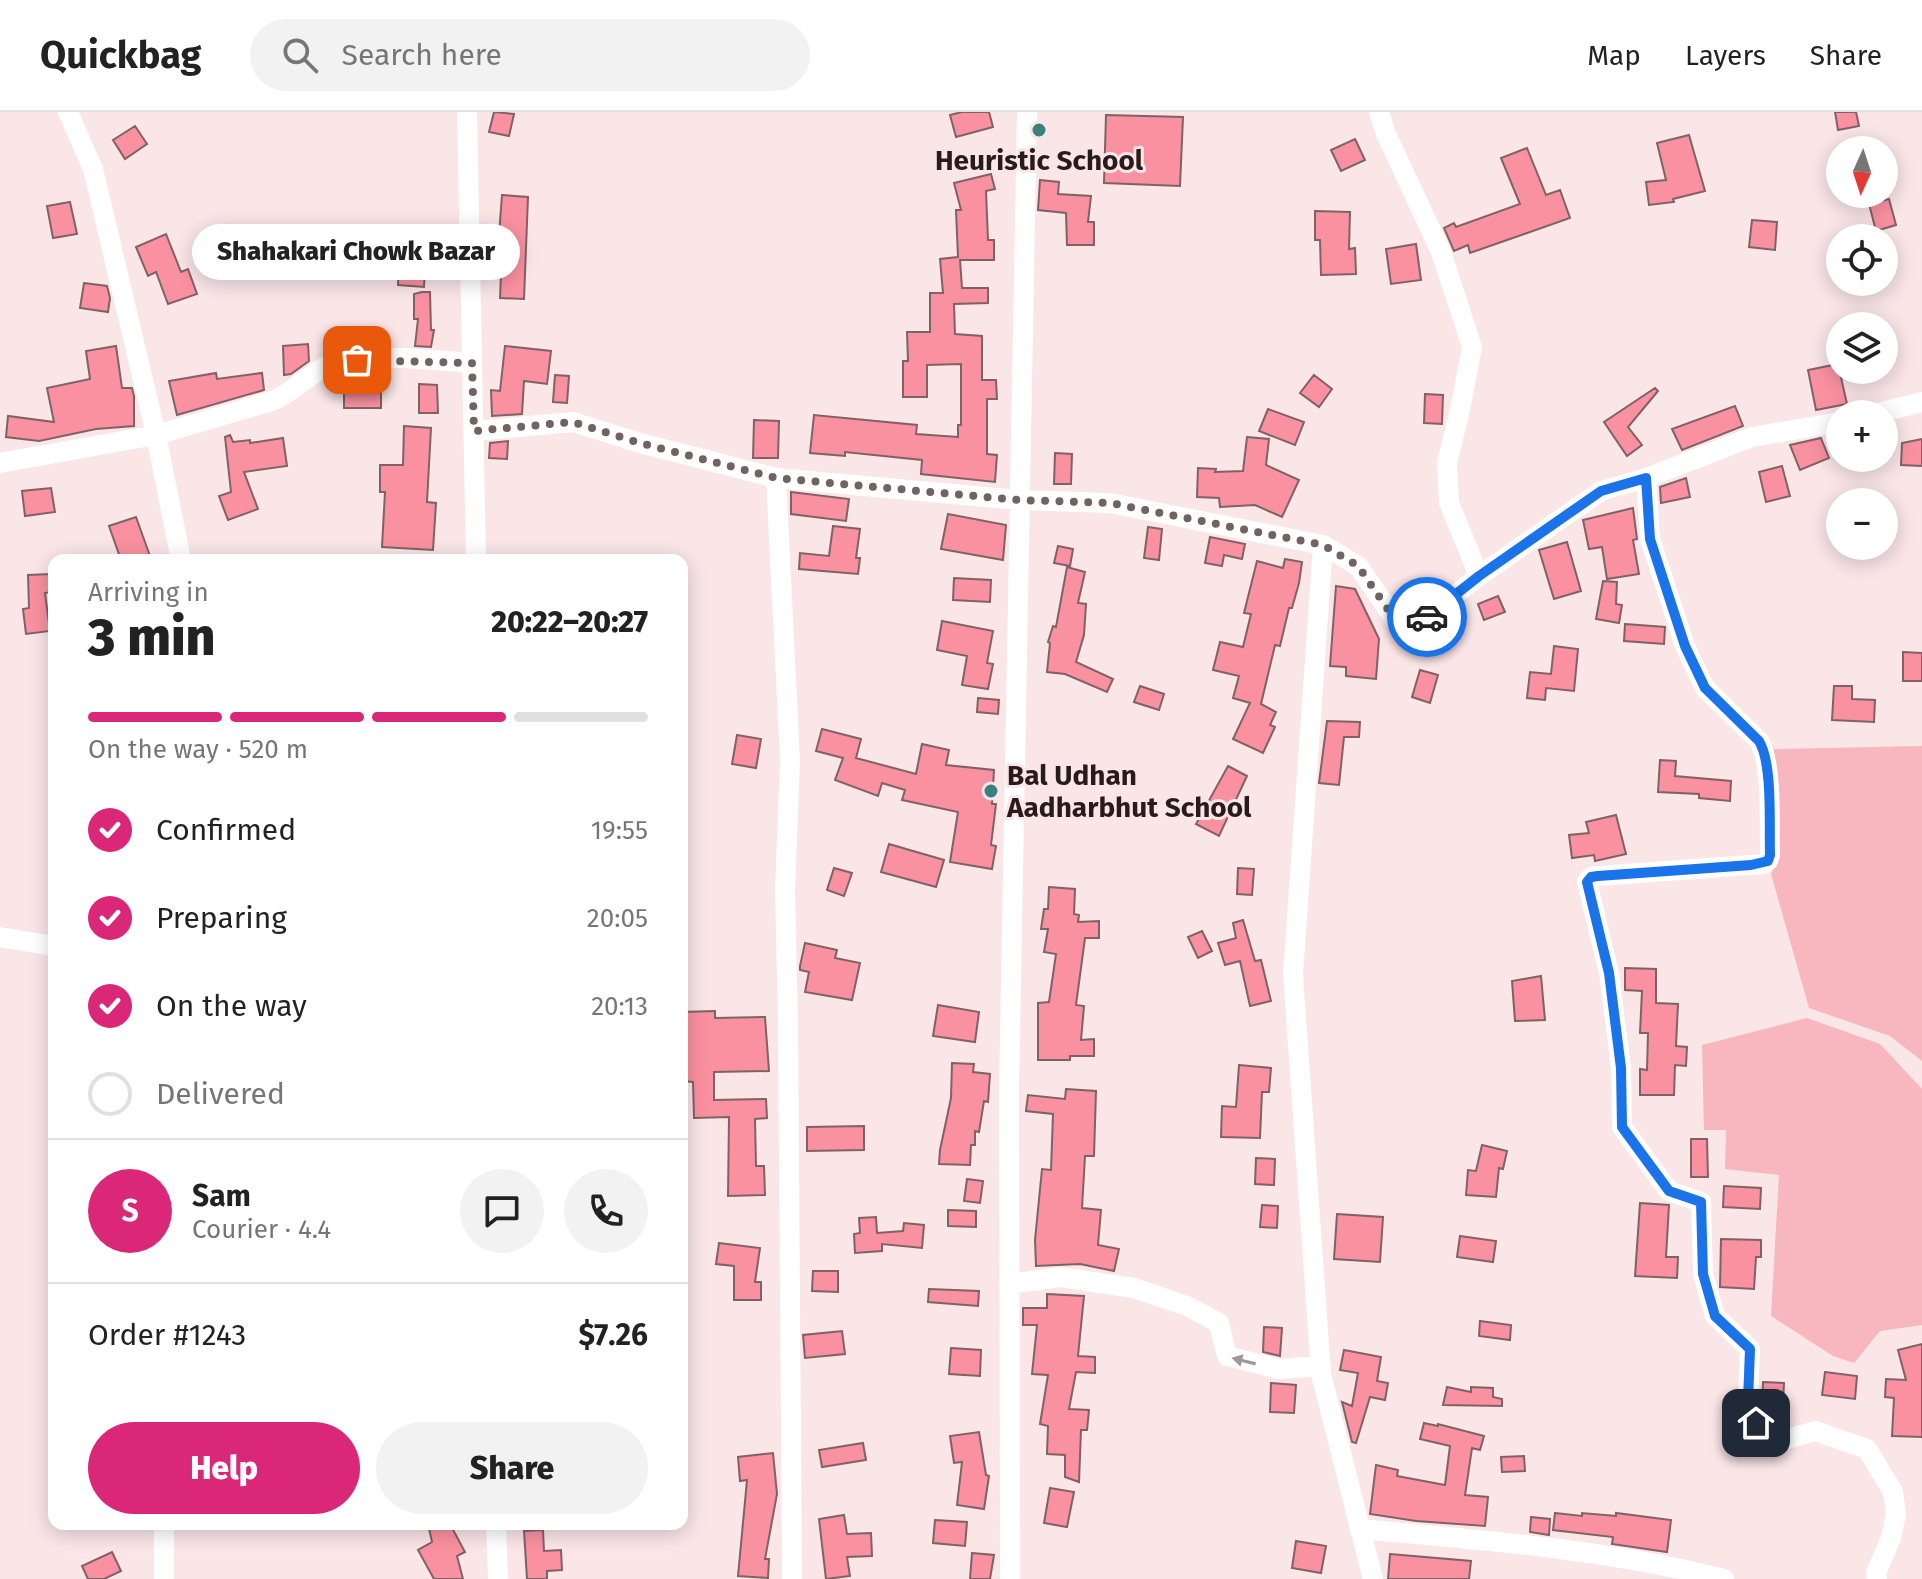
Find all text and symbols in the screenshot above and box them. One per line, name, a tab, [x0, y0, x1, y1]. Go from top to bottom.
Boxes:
search box	[250, 19, 810, 91]
text: Quickbag	[40, 32, 202, 78]
icon: search	[278, 33, 322, 77]
text: Search here	[342, 37, 502, 73]
text: Map	[1587, 39, 1641, 72]
text: Layers	[1685, 39, 1766, 72]
text: Share	[1810, 39, 1882, 72]
marker: Heuristic School	[1030, 121, 1048, 139]
north arrow	[1826, 136, 1898, 208]
map controls	[1826, 136, 1898, 560]
place label: Heuristic School	[935, 144, 1144, 177]
callout: Shahakari Chowk Bazar	[193, 224, 521, 280]
button: locate	[1826, 224, 1898, 296]
text: Shahakari Chowk Bazar	[217, 236, 495, 267]
button: layers	[1826, 312, 1898, 384]
pin	[323, 326, 391, 394]
icon: bag	[335, 338, 379, 382]
button: +	[1826, 400, 1898, 472]
button: −	[1826, 488, 1898, 560]
text: Arriving in	[88, 577, 209, 608]
courier	[1387, 577, 1467, 657]
icon: car	[1405, 595, 1449, 639]
text: 20:22–20:27	[491, 604, 648, 640]
text: 3 min	[88, 606, 216, 669]
text: On the way · 520 m	[88, 734, 308, 765]
place label: Bal Udhan Aadharbhut School	[1006, 759, 1252, 824]
marker: Bal Udhan Aadharbhut School	[982, 782, 1000, 800]
icon: check	[88, 808, 132, 852]
text: Confirmed	[156, 812, 296, 848]
text: 19:55	[591, 815, 648, 846]
icon: check	[88, 896, 132, 940]
text: Preparing	[156, 900, 287, 936]
text: 20:05	[587, 903, 648, 934]
icon: check	[88, 984, 132, 1028]
text: On the way	[156, 988, 307, 1024]
text: 20:13	[591, 991, 648, 1022]
text: Delivered	[156, 1076, 285, 1112]
button: chat	[460, 1169, 544, 1253]
button: phone	[564, 1169, 648, 1253]
text: Sam	[192, 1178, 251, 1214]
text: S	[121, 1193, 139, 1229]
text: Courier · 4.4	[192, 1214, 331, 1245]
text: Order #1243	[88, 1317, 246, 1353]
text: $7.26	[578, 1317, 648, 1353]
one-way arrow	[1231, 1354, 1256, 1366]
pin	[1722, 1389, 1790, 1457]
icon: home	[1734, 1401, 1778, 1445]
button: Help	[88, 1422, 360, 1514]
button: Share	[376, 1422, 648, 1514]

